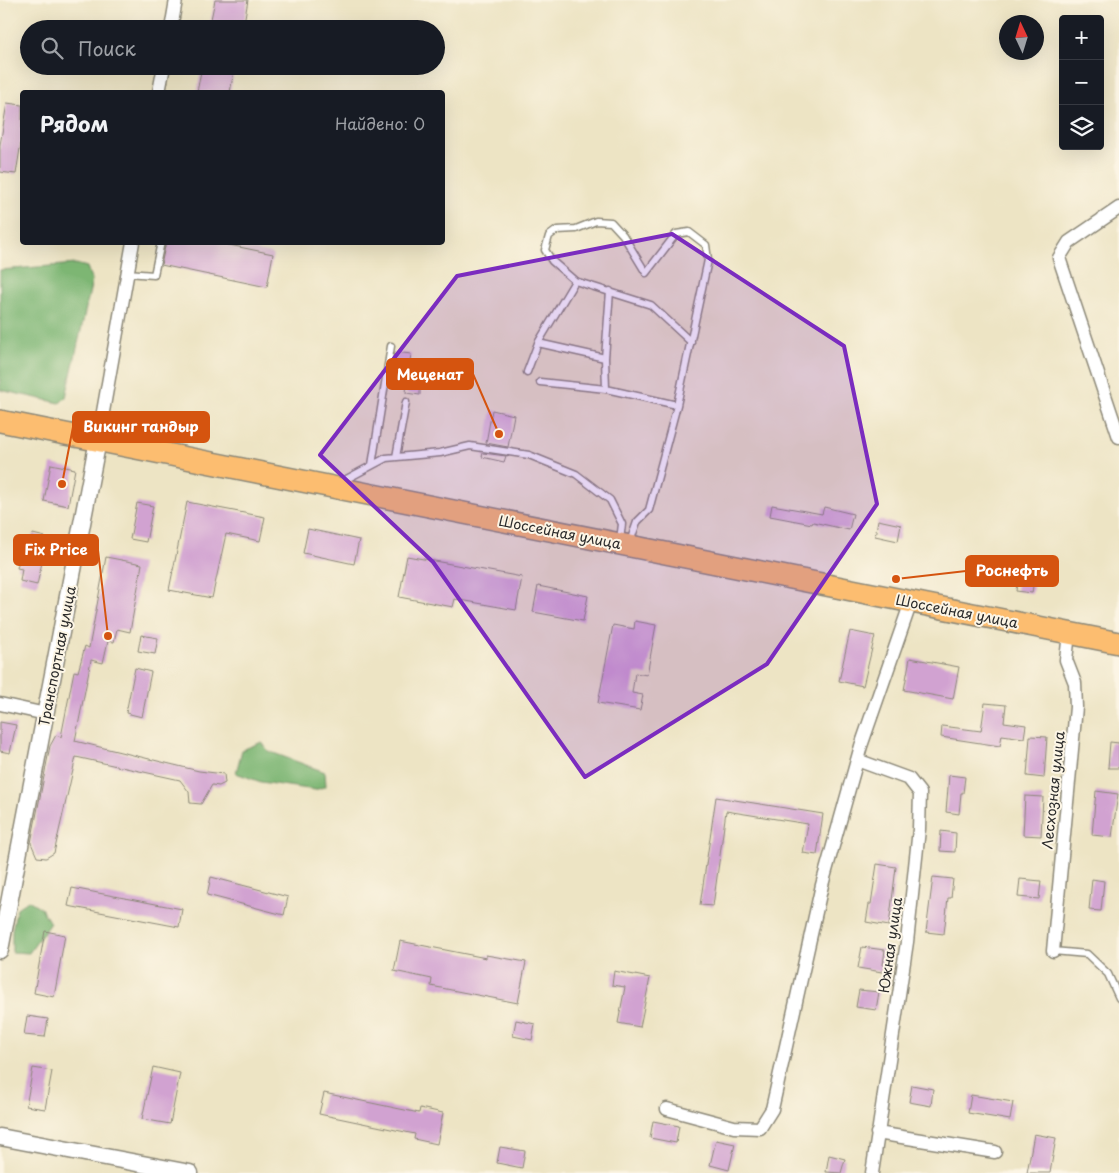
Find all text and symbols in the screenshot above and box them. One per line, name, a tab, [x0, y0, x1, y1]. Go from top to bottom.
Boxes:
north arrow	[999, 15, 1044, 60]
map controls	[1059, 15, 1104, 150]
button: +	[1059, 15, 1104, 60]
search box	[20, 20, 445, 75]
icon: search	[38, 34, 66, 62]
text: Поиск	[78, 34, 136, 62]
button: −	[1059, 60, 1104, 105]
button: layers	[1059, 105, 1104, 150]
text: Рядом	[40, 107, 108, 139]
text: Найдено: 0	[335, 111, 425, 135]
callout: Меценат	[387, 359, 473, 389]
text: Меценат	[397, 362, 465, 385]
callout: Викинг тандыр	[73, 412, 209, 442]
text: Викинг тандыр	[83, 414, 199, 437]
street label: Шоссейная улица	[497, 510, 623, 554]
callout: Fix Price	[14, 535, 98, 565]
text: Fix Price	[24, 537, 88, 560]
callout: Роснефть	[966, 556, 1058, 586]
text: Роснефть	[976, 558, 1049, 581]
street label: Транспортная улица	[33, 584, 81, 728]
street label: Шоссейная улица	[894, 589, 1020, 633]
street label: Лесхозная улица	[1036, 730, 1070, 850]
street label: Южная улица	[873, 896, 907, 994]

